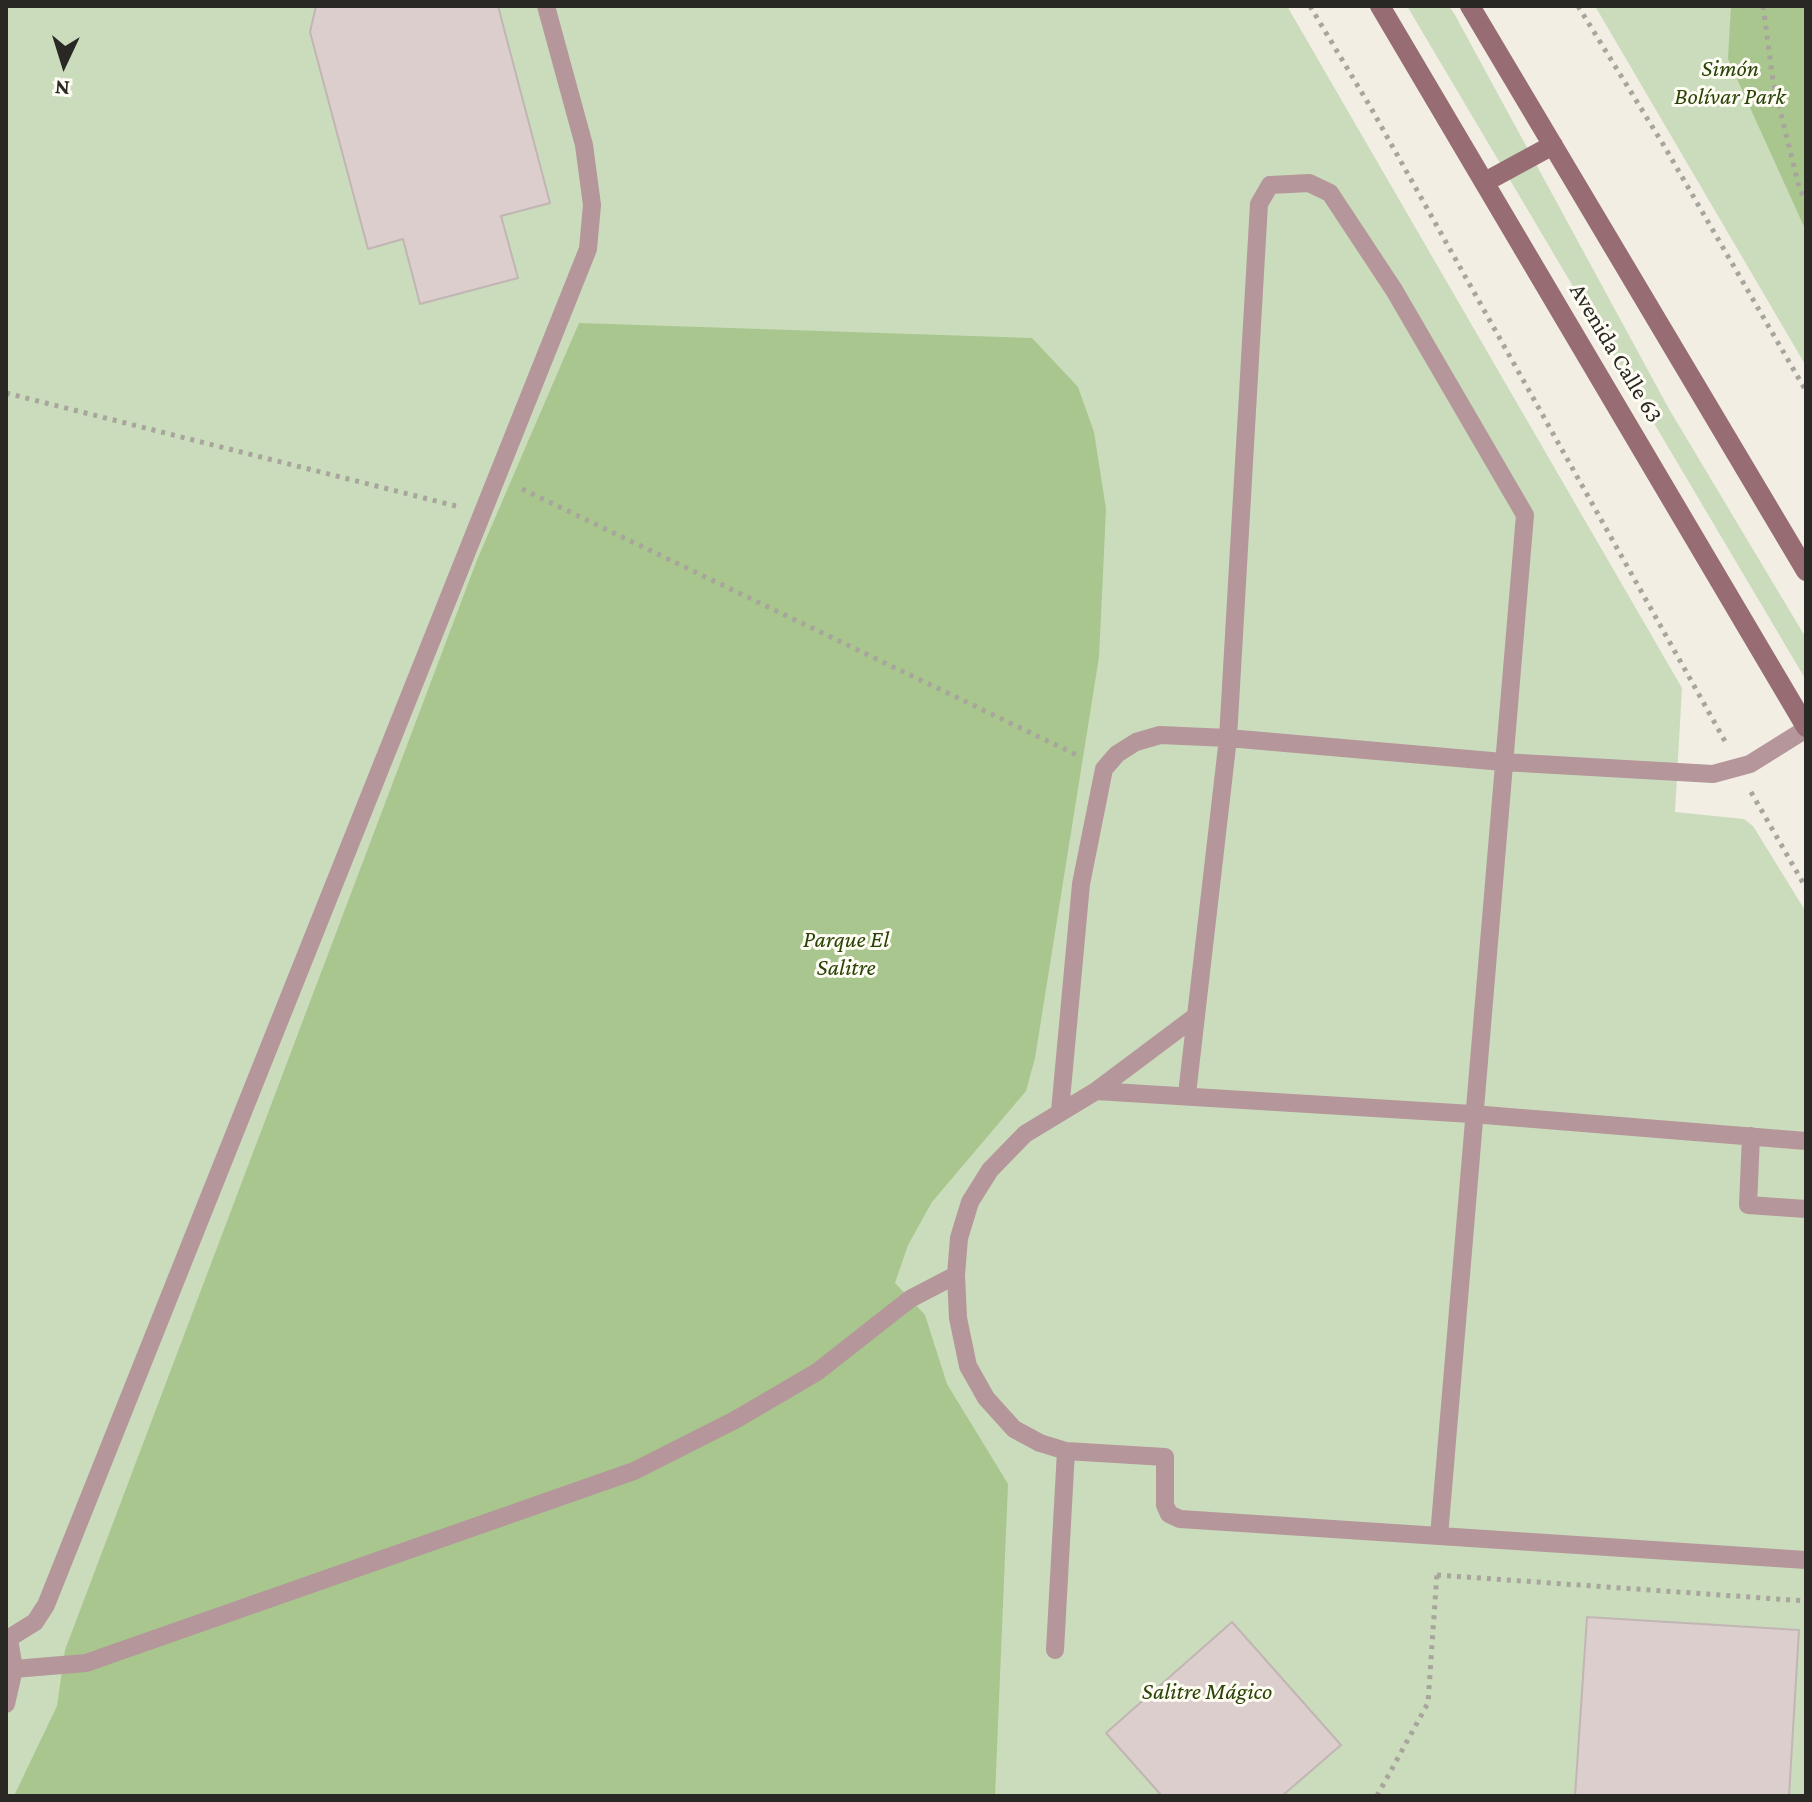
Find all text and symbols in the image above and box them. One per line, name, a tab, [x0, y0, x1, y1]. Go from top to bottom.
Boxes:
north arrow	[24, 24, 104, 104]
park label: Simón Bolívar Park	[1674, 55, 1786, 111]
text: N	[54, 75, 71, 101]
street label: Avenida Calle 63	[1563, 278, 1669, 428]
park label: Parque El Salitre	[803, 926, 889, 982]
park label: Salitre Mágico	[1142, 1678, 1272, 1706]

